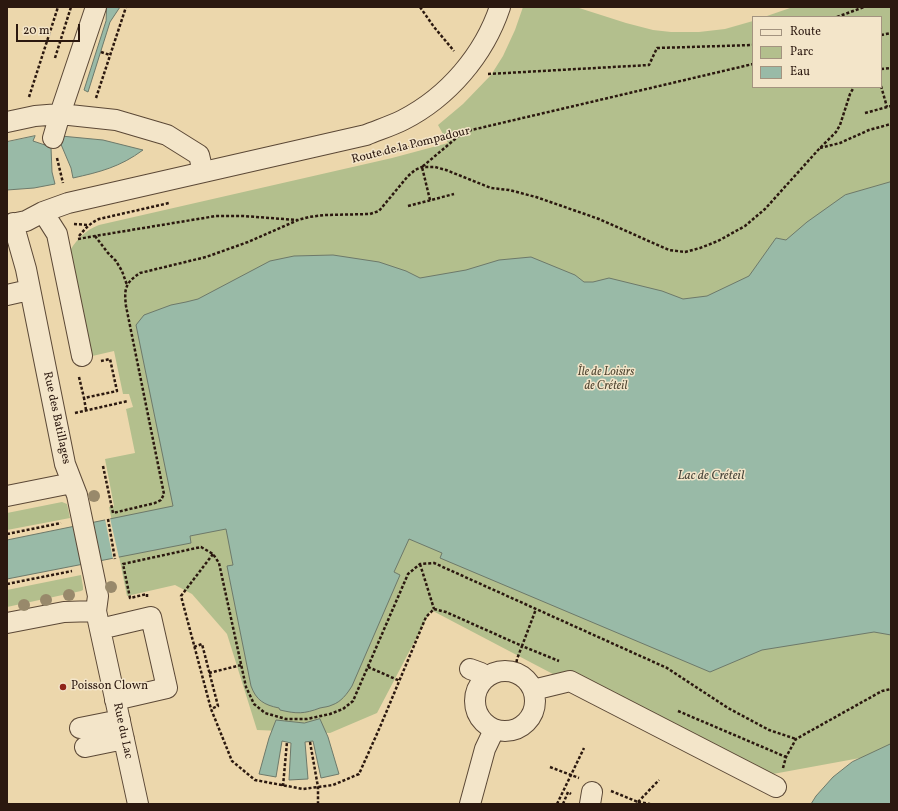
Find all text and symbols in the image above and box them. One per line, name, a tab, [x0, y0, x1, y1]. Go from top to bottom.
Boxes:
scale bar	[18, 16, 82, 42]
legend	[752, 16, 882, 88]
text: 20 m	[23, 23, 50, 39]
text: Route	[790, 24, 821, 40]
text: Parc	[790, 44, 813, 60]
text: Eau	[790, 64, 810, 80]
street label: Route de la Pompadour	[350, 124, 472, 168]
park label: Île de Loisirs de Créteil	[578, 366, 634, 394]
street label: Rue des Batillages	[39, 370, 73, 466]
water label: Lac de Créteil	[677, 469, 745, 485]
place label: Poisson Clown	[71, 680, 148, 694]
marker: Poisson Clown	[58, 682, 68, 692]
street label: Rue du Lac	[109, 702, 135, 760]

